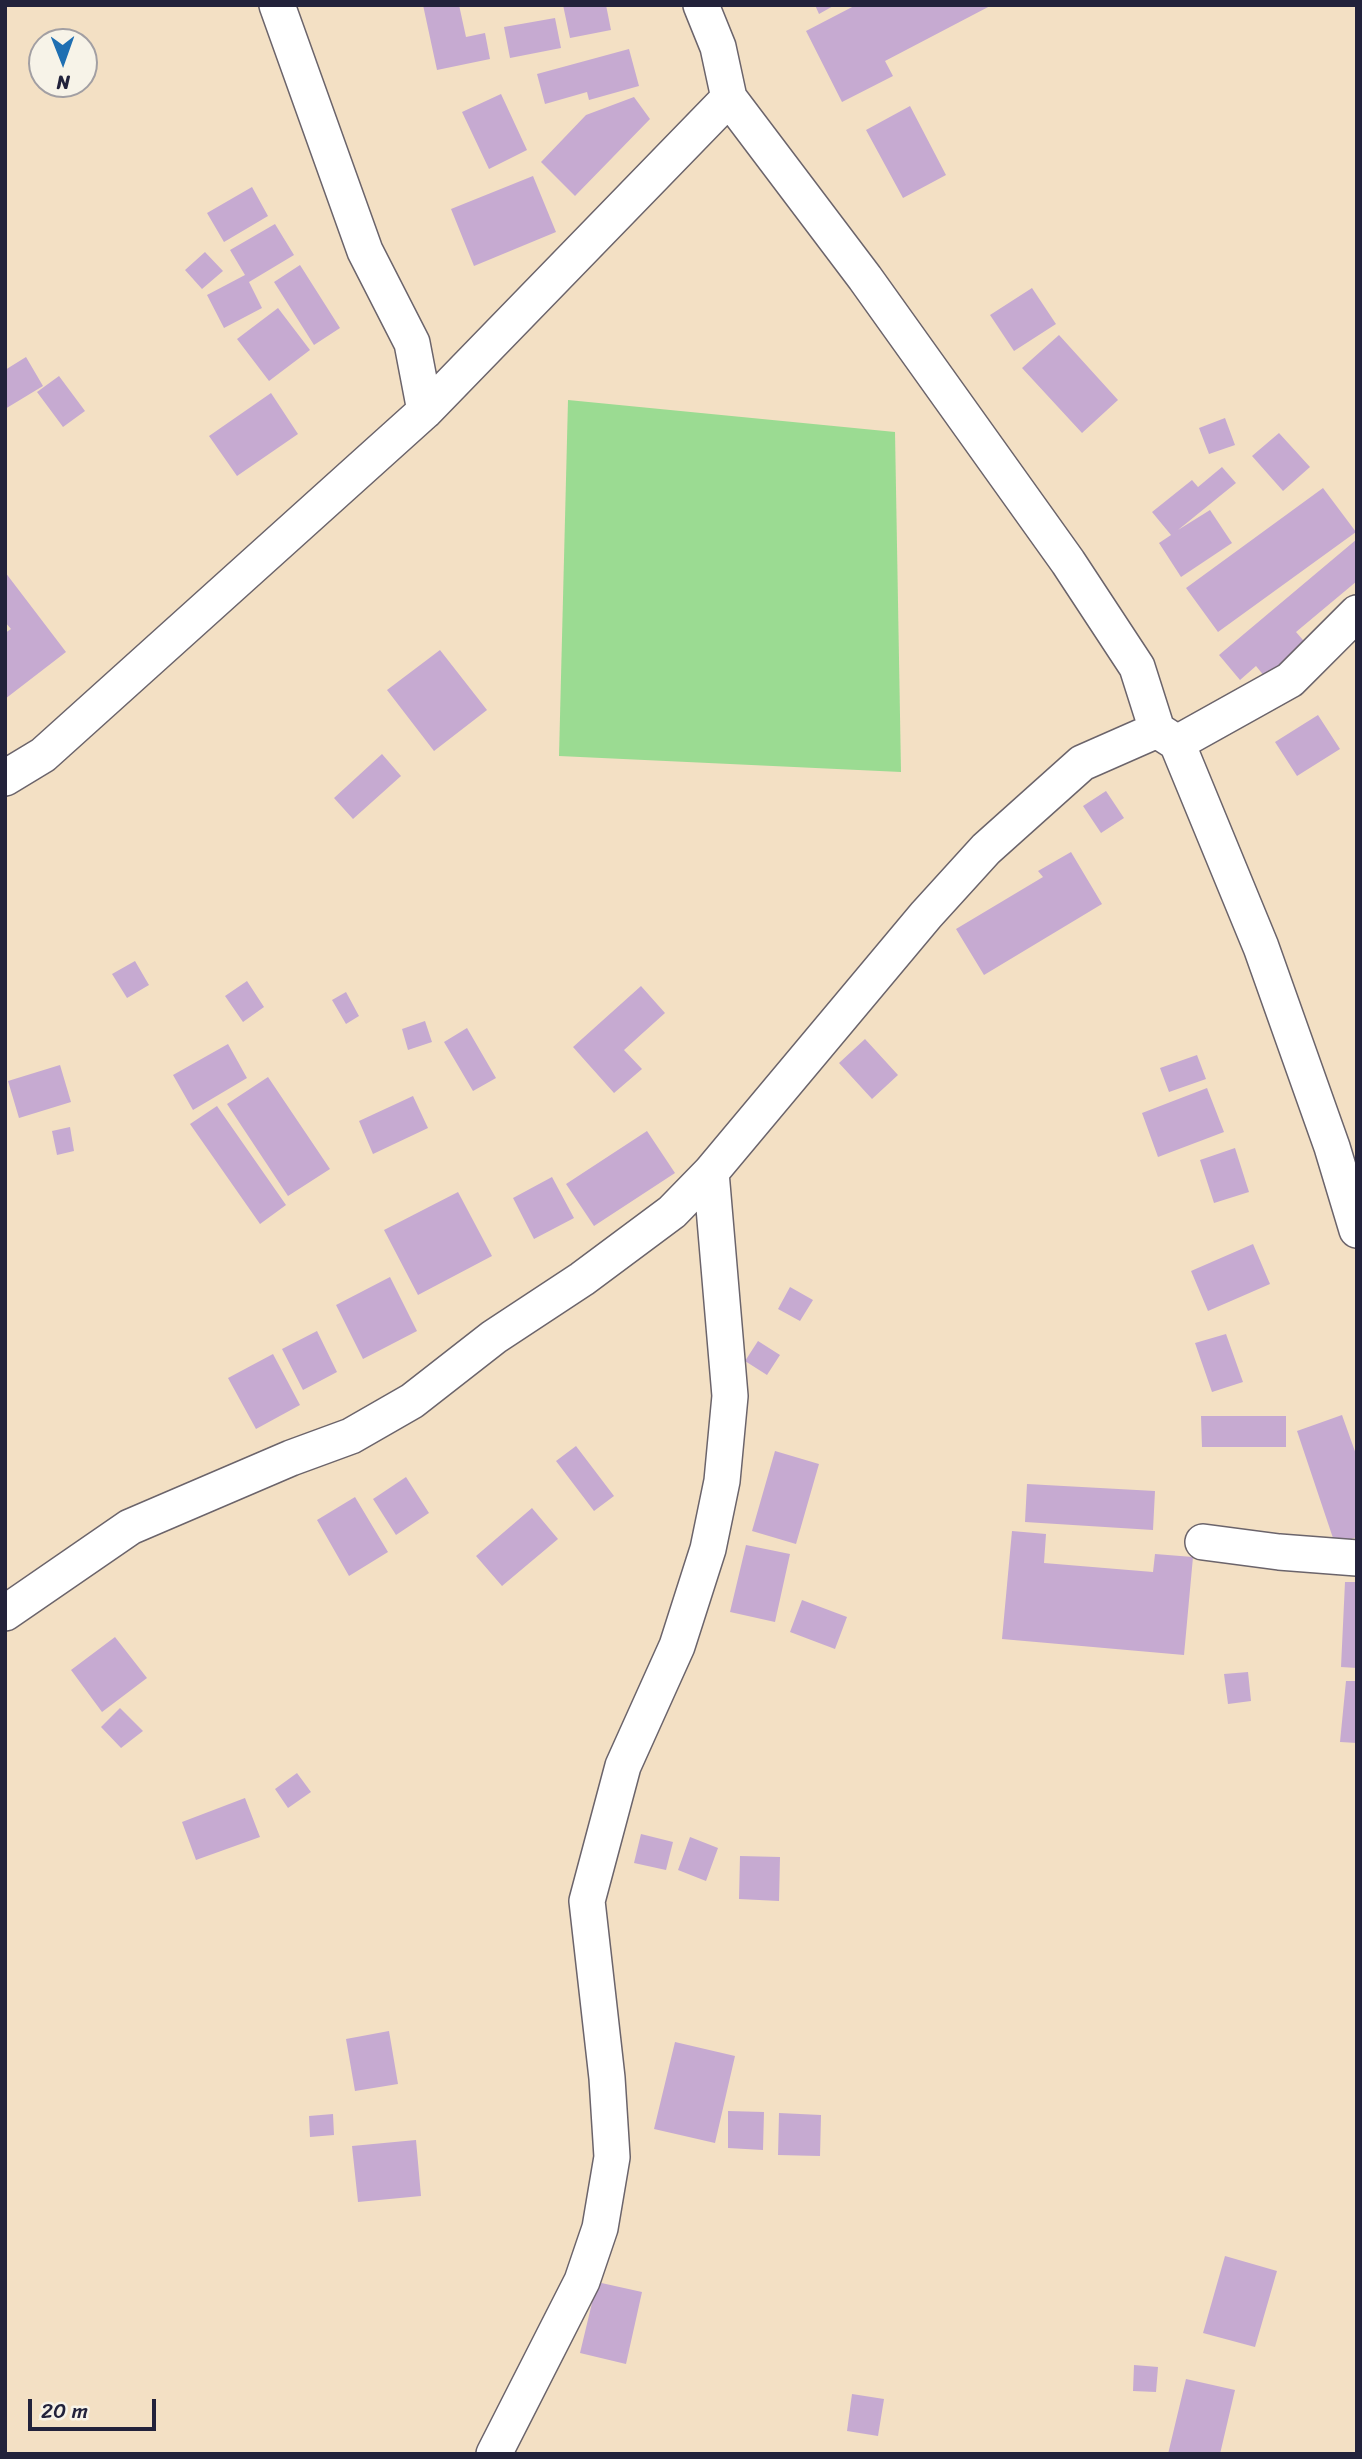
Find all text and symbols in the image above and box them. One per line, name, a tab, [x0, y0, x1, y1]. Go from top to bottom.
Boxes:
north arrow	[28, 28, 98, 98]
text: N	[56, 66, 70, 99]
scale bar	[32, 2386, 159, 2430]
text: 20 m	[41, 2392, 88, 2430]

